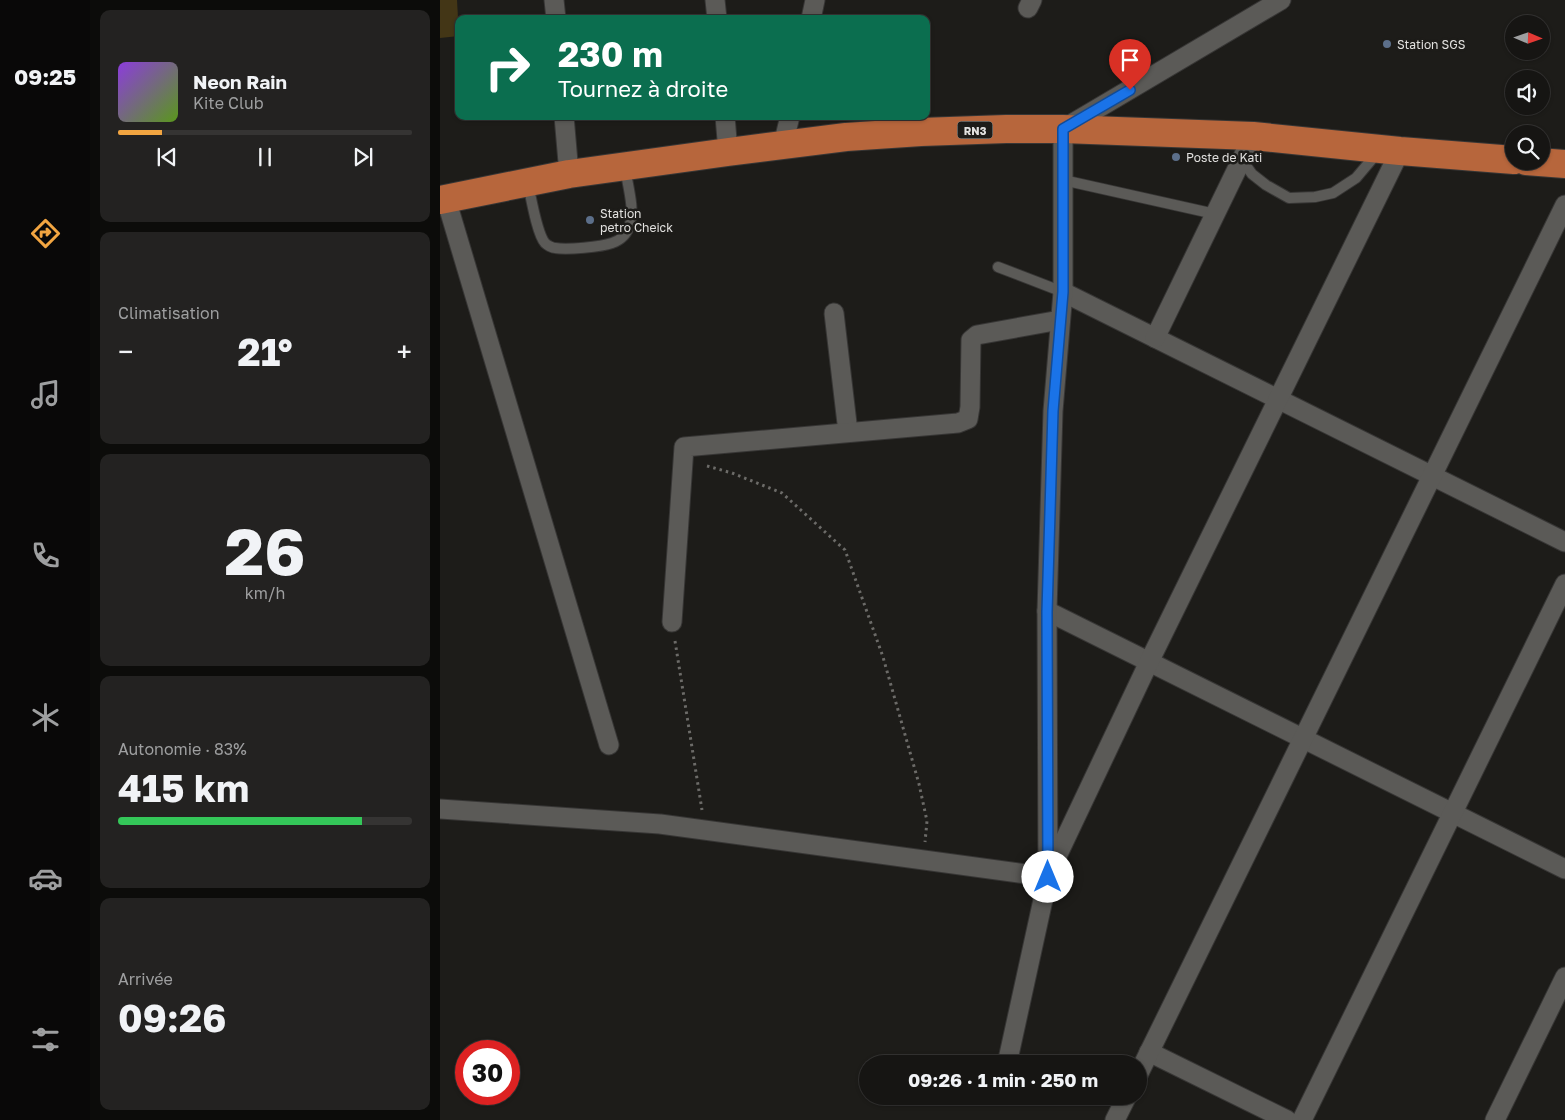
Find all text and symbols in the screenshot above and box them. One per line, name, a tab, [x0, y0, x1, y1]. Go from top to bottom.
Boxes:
north arrow	[1505, 15, 1550, 60]
map controls	[1505, 15, 1550, 170]
text: 230 m	[558, 33, 663, 75]
icon: right	[475, 35, 540, 100]
place label: Station SGS	[1397, 37, 1466, 52]
marker: Station SGS	[1381, 38, 1393, 50]
pin	[1109, 39, 1151, 90]
icon: arrive	[1116, 46, 1144, 74]
text: 09:25	[14, 63, 76, 90]
text: Neon Rain	[193, 70, 287, 93]
button: sound	[1505, 70, 1550, 115]
text: Tournez à droite	[558, 75, 728, 102]
text: Kite Club	[193, 93, 264, 113]
road number: RN3	[958, 122, 992, 138]
button: search	[1505, 125, 1550, 170]
icon: previous	[153, 143, 181, 171]
icon: pause	[251, 143, 279, 171]
icon: next	[349, 143, 377, 171]
place label: Poste de Kati	[1186, 150, 1262, 165]
marker: Poste de Kati	[1170, 151, 1182, 163]
place label: Station petro Cheick	[600, 206, 673, 235]
marker: Station petro Cheick	[584, 214, 596, 226]
icon: directions	[28, 216, 63, 251]
text: Climatisation	[118, 303, 220, 323]
text: 21°	[238, 329, 293, 374]
text: −	[118, 335, 133, 368]
text: +	[397, 335, 412, 368]
icon: music	[28, 377, 63, 412]
text: 26	[225, 511, 305, 589]
icon: phone	[28, 538, 63, 573]
text: km/h	[245, 583, 285, 603]
icon: climate	[28, 700, 63, 735]
text: Autonomie · 83%	[118, 739, 247, 759]
text: 415 km	[118, 765, 249, 810]
position arrow	[1021, 850, 1073, 902]
icon: car	[28, 861, 63, 896]
text: Arrivée	[118, 969, 173, 989]
text: 09:26	[118, 995, 226, 1040]
icon: filters	[28, 1022, 63, 1057]
speed limit sign: 30	[455, 1040, 520, 1105]
text: 09:26 · 1 min · 250 m	[908, 1068, 1098, 1091]

